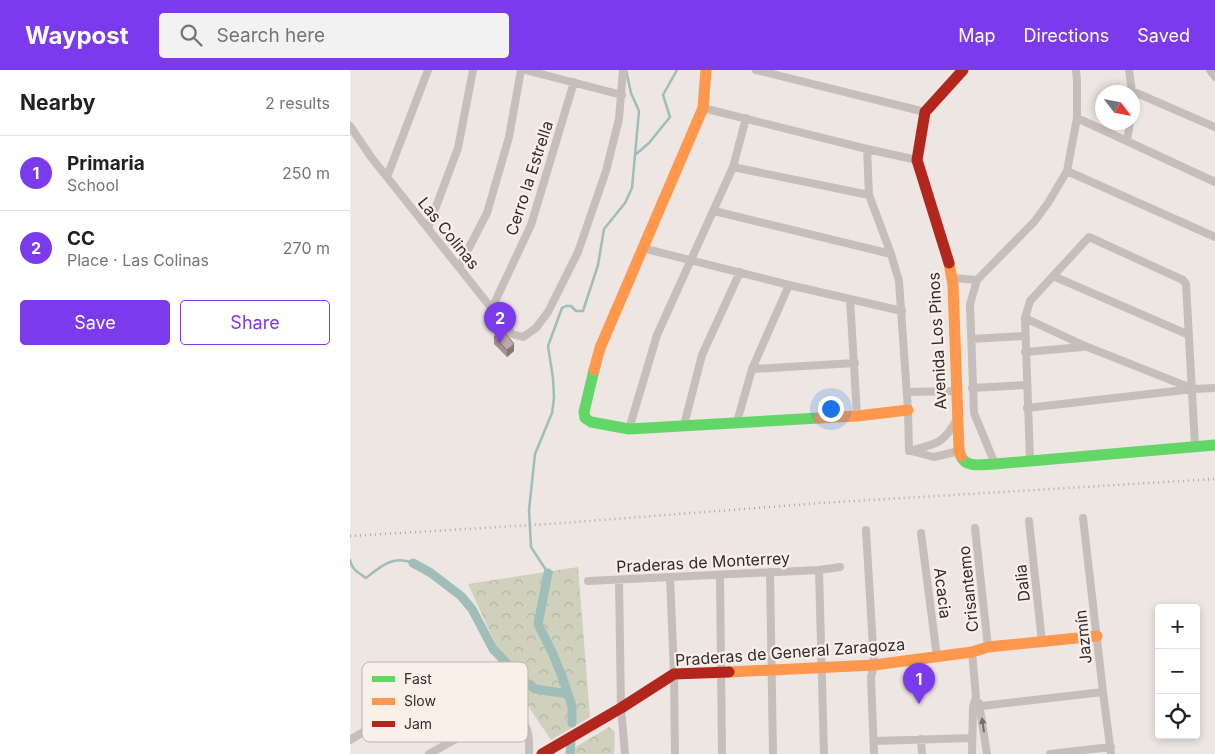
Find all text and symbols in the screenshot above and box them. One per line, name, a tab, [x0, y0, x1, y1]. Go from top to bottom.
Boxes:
search box	[159, 13, 509, 58]
text: Waypost	[25, 21, 129, 50]
icon: search	[177, 21, 205, 49]
text: Search here	[217, 24, 325, 47]
text: Map	[958, 25, 996, 46]
text: Directions	[1024, 25, 1109, 46]
text: Saved	[1137, 25, 1190, 46]
north arrow	[1095, 85, 1140, 130]
text: Nearby	[20, 90, 95, 115]
text: 2 results	[265, 93, 330, 113]
street label: Cerro la Estrella	[501, 118, 557, 238]
text: Primaria	[67, 152, 145, 175]
text: 1	[33, 163, 39, 183]
text: 250 m	[282, 163, 330, 183]
text: School	[67, 175, 119, 195]
street label: Las Colinas	[414, 193, 484, 273]
text: CC	[67, 227, 95, 250]
text: 2	[31, 238, 41, 258]
text: 270 m	[283, 238, 330, 258]
text: Place · Las Colinas	[67, 250, 209, 270]
street label: Avenida Los Pinos	[923, 272, 951, 410]
button: Save	[20, 300, 170, 345]
button: Share	[180, 300, 330, 345]
pin: 2	[484, 302, 516, 343]
your location	[818, 396, 844, 422]
street label: Crisantemo	[954, 545, 982, 633]
street label: Praderas de Monterrey	[616, 547, 790, 577]
street label: Dalia	[1010, 563, 1034, 603]
street label: Acacia	[930, 566, 956, 620]
map controls	[1155, 604, 1200, 739]
button: +	[1155, 604, 1200, 649]
street label: Jazmín	[1070, 609, 1096, 665]
street label: Praderas de General Zaragoza	[674, 634, 906, 670]
button: −	[1155, 649, 1200, 694]
legend	[362, 662, 528, 742]
pin: 1	[903, 663, 935, 704]
text: Fast	[404, 670, 432, 687]
text: Slow	[404, 692, 436, 709]
button: locate	[1155, 694, 1200, 739]
text: Jam	[404, 715, 432, 732]
one-way arrow	[979, 717, 987, 733]

